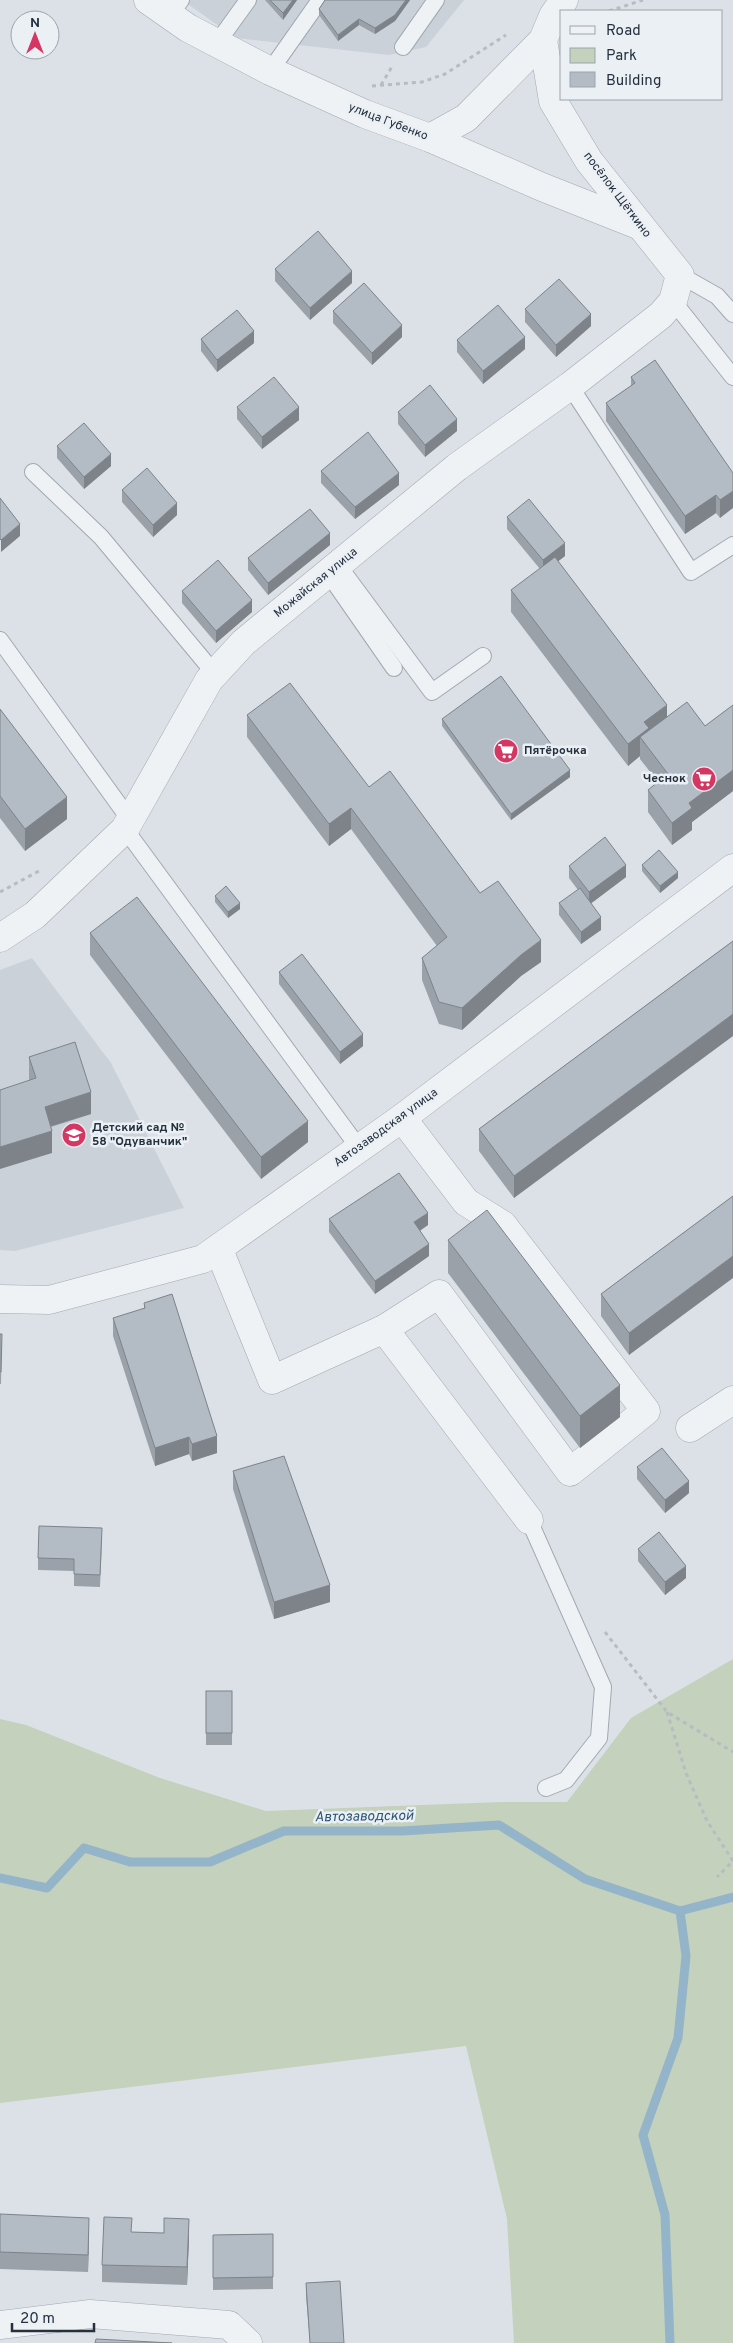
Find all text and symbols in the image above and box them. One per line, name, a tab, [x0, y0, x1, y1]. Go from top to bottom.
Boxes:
north arrow	[10, 10, 60, 60]
legend	[560, 10, 723, 100]
text: N	[30, 15, 40, 32]
text: Road	[606, 22, 641, 41]
text: Park	[606, 47, 637, 66]
text: Building	[606, 72, 661, 91]
street label: улица Губенко	[346, 99, 430, 145]
street label: посёлок Щёткино	[580, 149, 655, 241]
street label: Можайская улица	[271, 544, 361, 622]
supermarket icon: Пятёрочка	[493, 738, 519, 764]
place label: Пятёрочка	[524, 743, 587, 759]
supermarket icon: Чеснок	[691, 766, 717, 792]
place label: Чеснок	[643, 771, 686, 787]
street label: Автозаводская улица	[331, 1085, 441, 1171]
place label: Детский сад № 58 "Одуванчик"	[92, 1120, 187, 1150]
school or university icon: Детский сад № 58 "Одуванчик"	[61, 1122, 87, 1148]
water label: Автозаводской	[314, 1808, 414, 1826]
scale bar	[12, 2300, 95, 2332]
text: 20 m	[20, 2310, 55, 2329]

